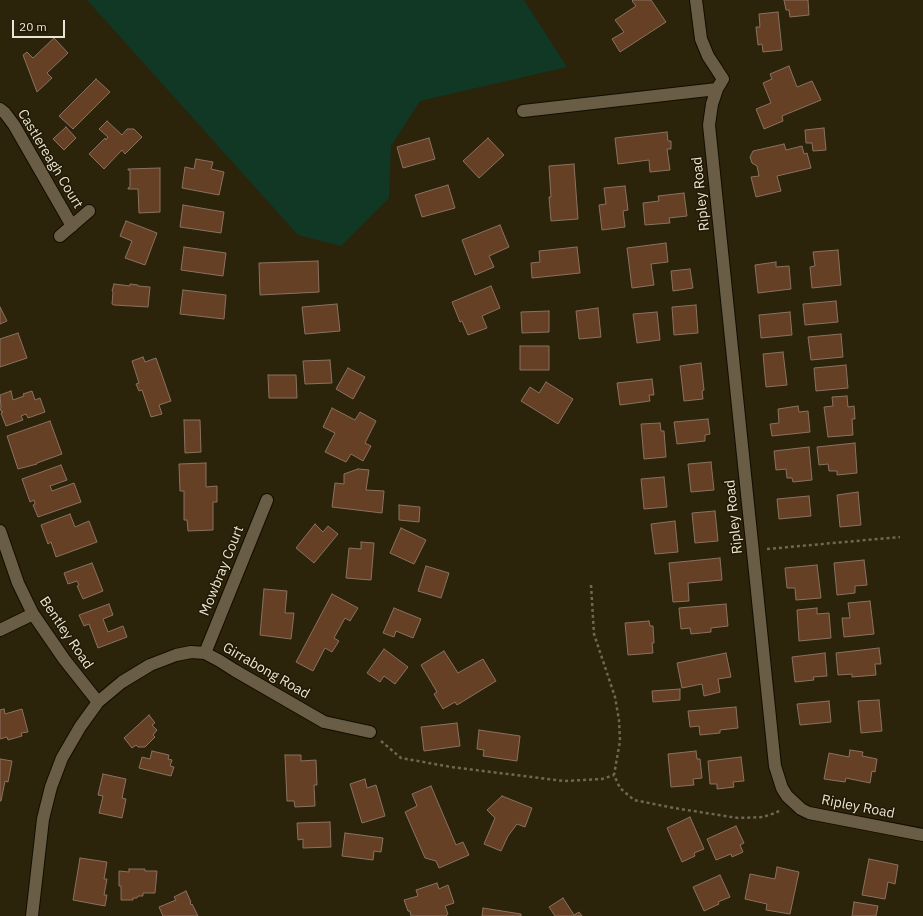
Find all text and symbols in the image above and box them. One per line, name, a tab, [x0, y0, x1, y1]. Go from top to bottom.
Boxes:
scale bar	[14, 12, 67, 38]
text: 20 m	[19, 19, 47, 34]
street label: Castlereagh Court	[14, 106, 86, 212]
street label: Ripley Road	[689, 156, 713, 232]
street label: Ripley Road	[722, 479, 746, 555]
street label: Mowbray Court	[196, 524, 248, 618]
street label: Bentley Road	[36, 594, 96, 672]
street label: Girrabong Road	[219, 639, 313, 703]
street label: Ripley Road	[820, 792, 896, 822]

